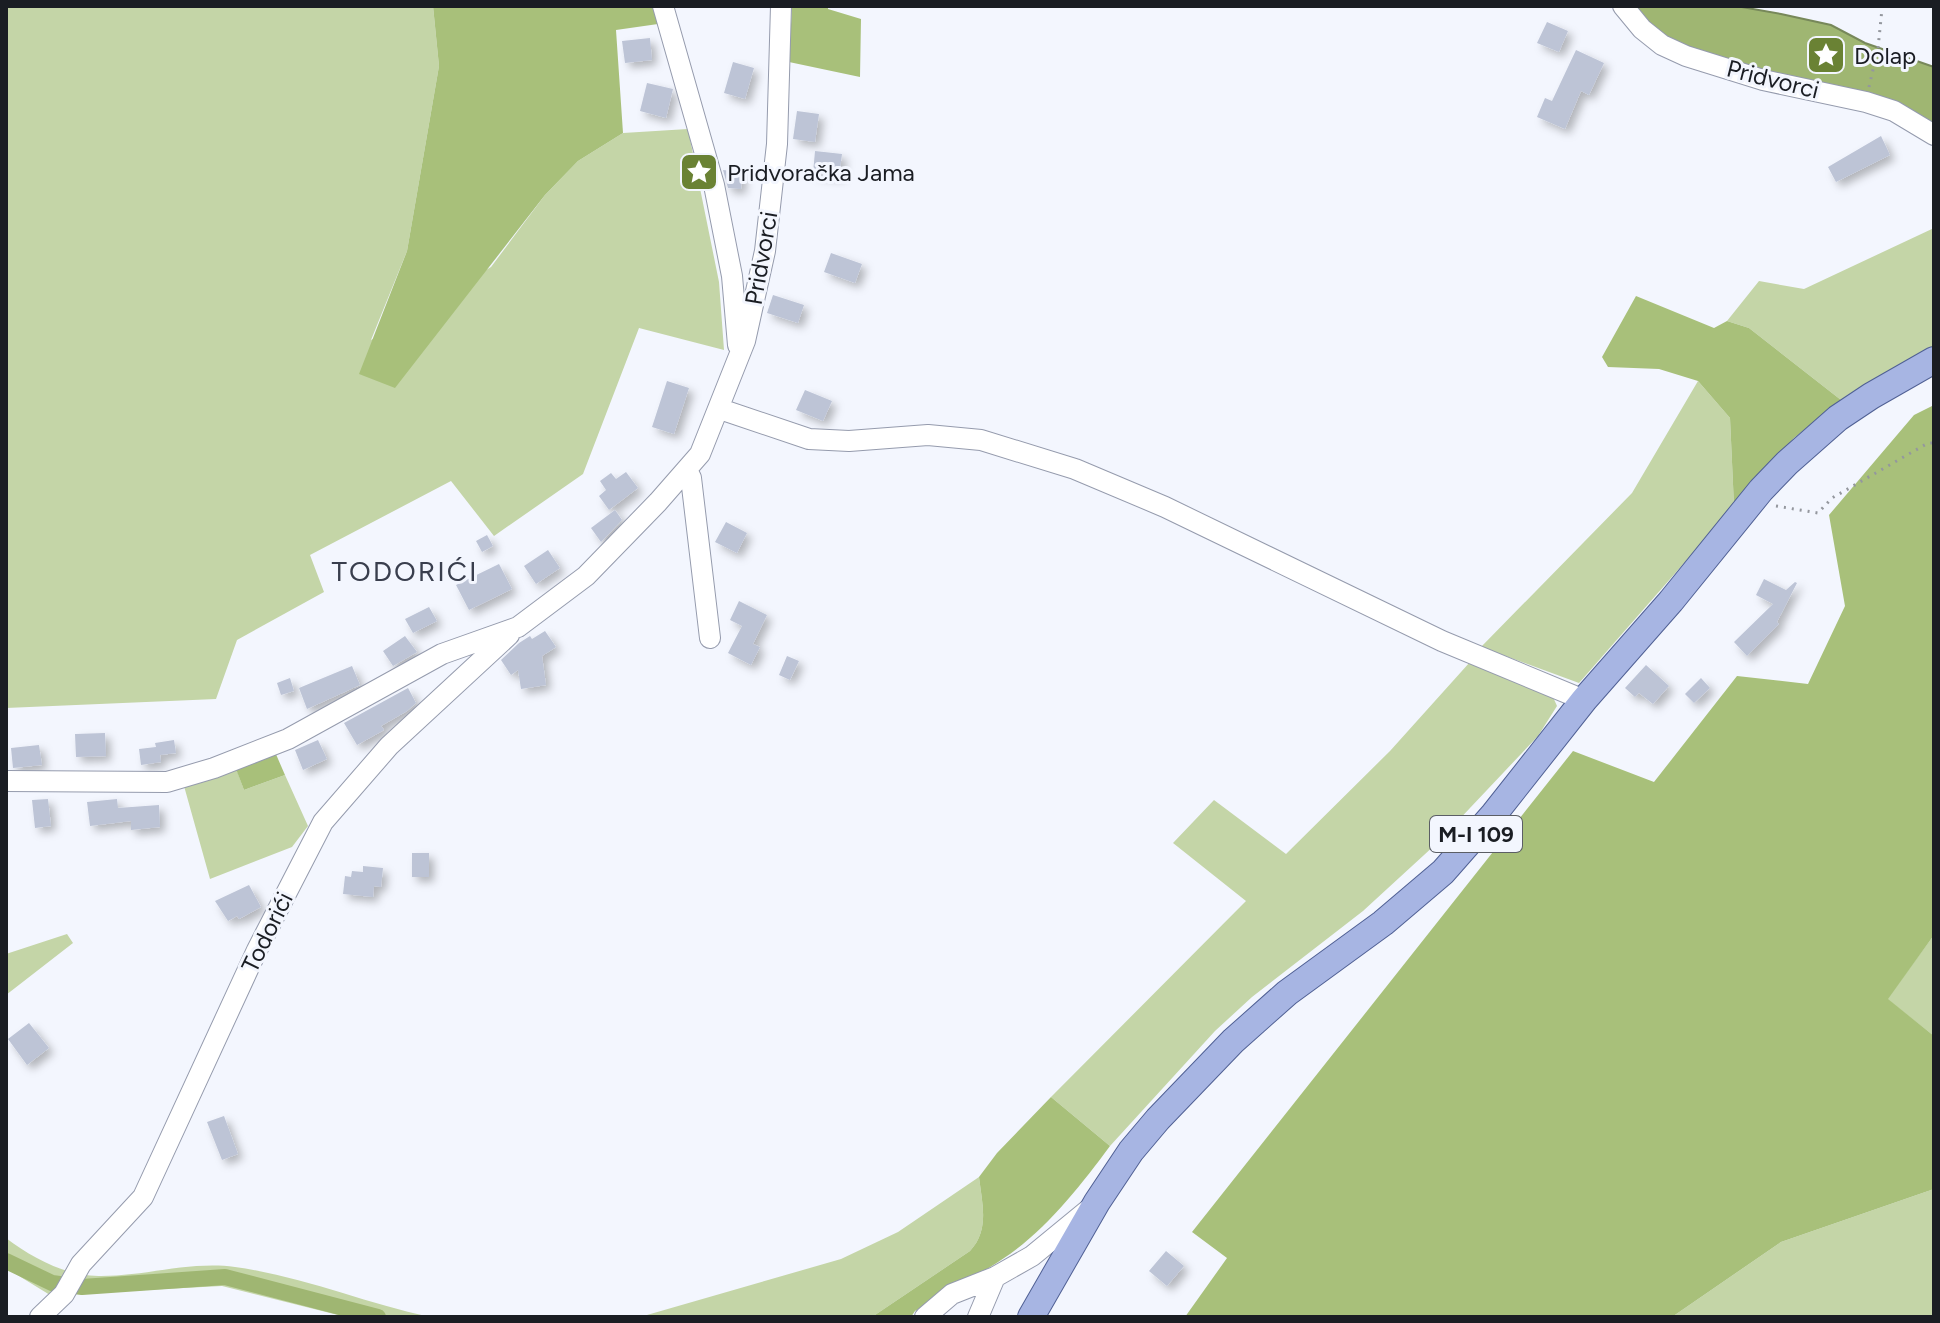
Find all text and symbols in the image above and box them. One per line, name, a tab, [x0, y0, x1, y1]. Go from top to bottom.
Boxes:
place icon: Dolap	[1805, 34, 1847, 76]
place label: Dolap	[1854, 41, 1916, 70]
street label: Pridvorci	[1724, 54, 1822, 104]
place icon: Pridvoračka Jama	[678, 151, 720, 193]
place label: Pridvoračka Jama	[727, 158, 915, 187]
street label: Pridvorci	[739, 209, 783, 307]
district label: TODORIĆI	[331, 554, 479, 588]
road number: M-I 109	[1430, 816, 1522, 852]
street label: Todorići	[235, 887, 299, 977]

